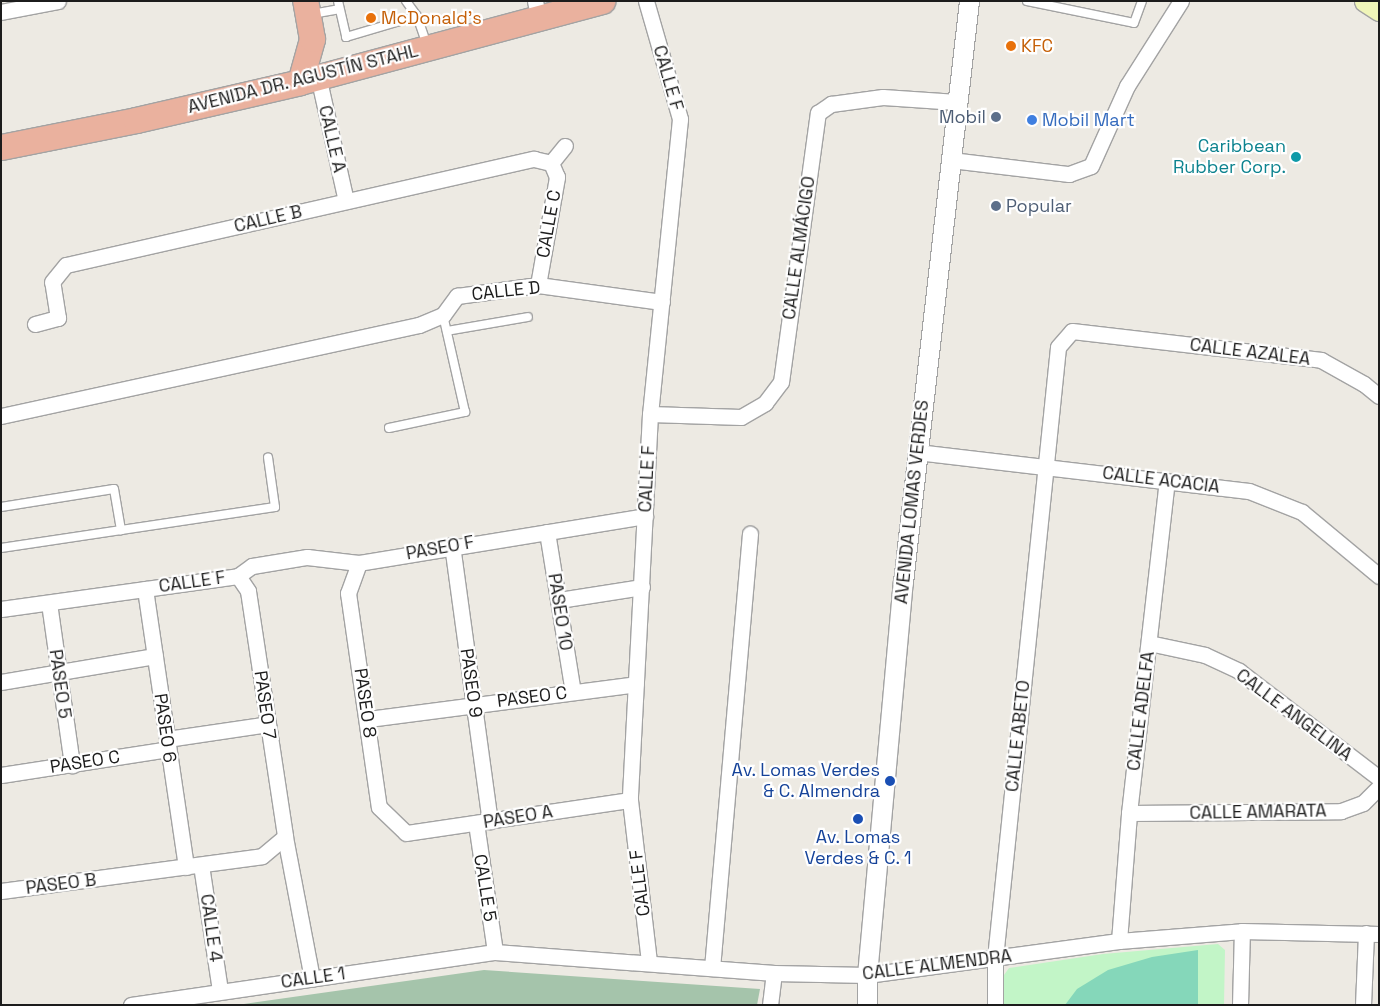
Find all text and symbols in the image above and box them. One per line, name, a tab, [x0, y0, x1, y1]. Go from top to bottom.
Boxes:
place label: McDonald's	[381, 7, 482, 29]
marker: McDonald's	[365, 12, 377, 24]
place label: KFC	[1021, 35, 1053, 57]
street label: AVENIDA DR. AGUSTÍN STAHL	[185, 40, 421, 118]
marker: KFC	[1005, 40, 1017, 52]
street label: CALLE F	[648, 43, 688, 113]
street label: CALLE A	[314, 103, 350, 175]
place label: Mobil	[939, 106, 986, 128]
place label: Mobil Mart	[1042, 109, 1135, 131]
marker: Mobil	[990, 111, 1002, 123]
marker: Mobil Mart	[1026, 114, 1038, 126]
place label: Caribbean Rubber Corp.	[1173, 136, 1286, 178]
marker: Caribbean Rubber Corp.	[1290, 151, 1302, 163]
street label: CALLE ALMÁCIGO	[778, 175, 820, 321]
street label: CALLE C	[532, 188, 566, 260]
place label: Popular	[1006, 195, 1072, 217]
marker: Popular	[990, 200, 1002, 212]
street label: CALLE B	[232, 201, 304, 237]
street label: CALLE D	[470, 277, 542, 305]
street label: CALLE AZALEA	[1188, 334, 1312, 370]
street label: AVENIDA LOMAS VERDES	[891, 399, 933, 605]
street label: CALLE F	[634, 445, 660, 513]
street label: CALLE ACACIA	[1101, 462, 1221, 498]
street label: PASEO F	[404, 531, 476, 565]
street label: CALLE F	[157, 567, 227, 597]
street label: PASEO 10	[543, 572, 577, 652]
street label: PASEO 9	[455, 647, 487, 719]
street label: PASEO 5	[44, 648, 76, 720]
street label: CALLE ADELFA	[1123, 650, 1159, 772]
street label: CALLE ANGELINA	[1232, 664, 1356, 766]
street label: PASEO 8	[349, 667, 381, 739]
street label: PASEO 7	[249, 669, 281, 741]
street label: CALLE ABETO	[1001, 679, 1035, 793]
street label: PASEO C	[496, 682, 568, 712]
street label: PASEO 6	[149, 692, 181, 764]
street label: PASEO C	[49, 746, 121, 778]
place label: Av. Lomas Verdes & C. Almendra	[731, 760, 880, 802]
marker: Av. Lomas Verdes & C. Almendra	[884, 775, 896, 787]
street label: CALLE AMARATA	[1189, 800, 1327, 824]
street label: PASEO A	[482, 801, 554, 833]
marker: Av. Lomas Verdes & C. 1	[852, 813, 864, 825]
place label: Av. Lomas Verdes & C. 1	[804, 827, 912, 870]
street label: CALLE F	[625, 848, 655, 918]
street label: CALLE 5	[469, 853, 501, 923]
street label: PASEO B	[25, 869, 97, 899]
street label: CALLE 4	[196, 893, 226, 963]
street label: CALLE ALMENDRA	[861, 945, 1013, 985]
street label: CALLE 1	[279, 963, 347, 993]

